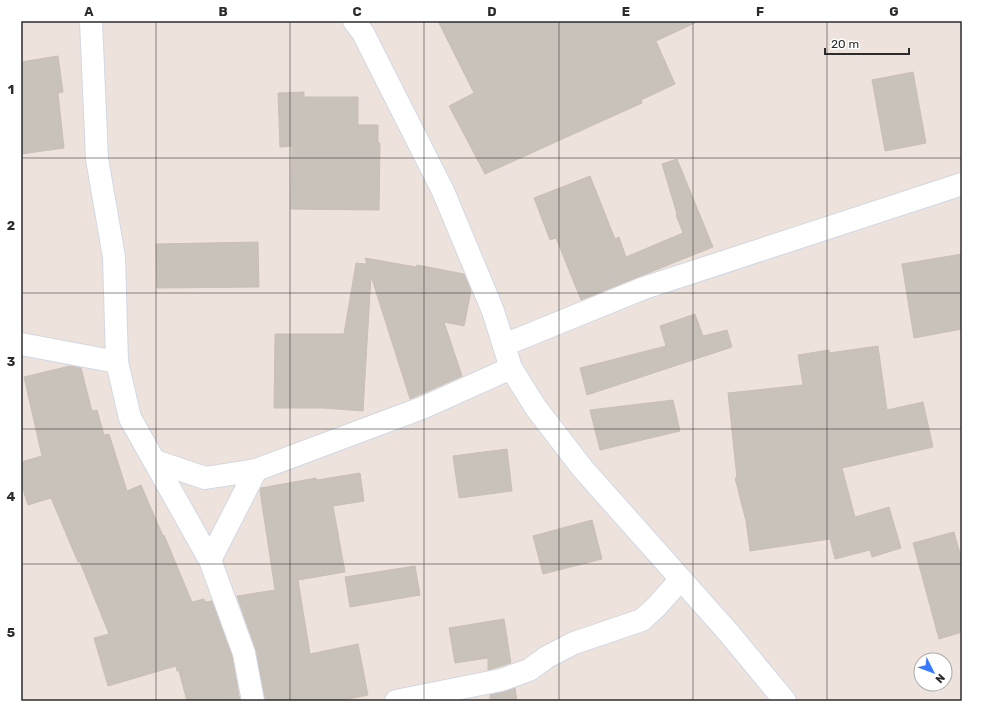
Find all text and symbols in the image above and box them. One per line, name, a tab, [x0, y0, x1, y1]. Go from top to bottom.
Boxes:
text: A	[84, 4, 94, 19]
text: B	[218, 4, 228, 19]
text: C	[352, 4, 362, 19]
text: D	[487, 4, 497, 19]
text: E	[622, 4, 630, 19]
text: F	[756, 4, 764, 19]
text: G	[889, 4, 899, 19]
scale bar	[825, 30, 909, 56]
text: 20 m	[831, 37, 859, 51]
text: 1	[8, 82, 14, 97]
text: 2	[7, 218, 15, 233]
text: 3	[7, 354, 16, 369]
text: 4	[7, 489, 16, 504]
text: 5	[7, 625, 15, 640]
north arrow	[913, 652, 953, 692]
text: N	[933, 671, 948, 686]

